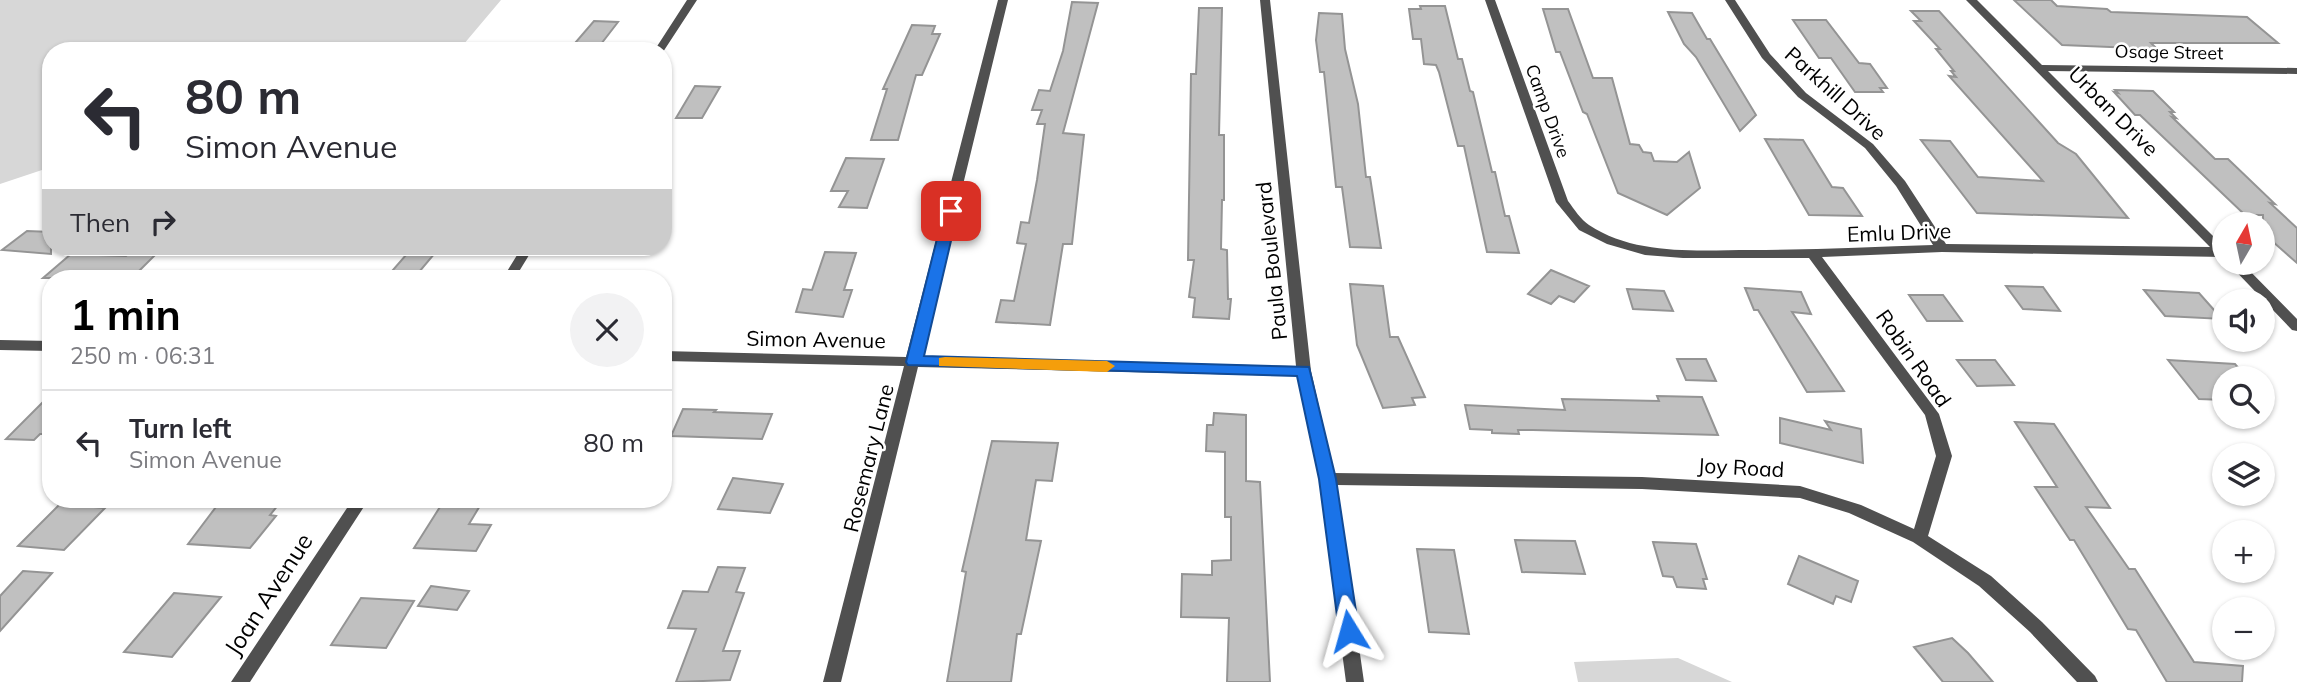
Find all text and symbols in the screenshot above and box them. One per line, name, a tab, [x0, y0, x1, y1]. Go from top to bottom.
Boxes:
street label: Osage Street	[2114, 40, 2224, 64]
street label: Parkhill Drive	[1780, 41, 1892, 145]
street label: Camp Drive	[1521, 61, 1575, 161]
street label: Urban Drive	[2064, 61, 2164, 161]
text: 80 m	[185, 65, 301, 126]
icon: left	[70, 70, 161, 161]
text: Simon Avenue	[185, 126, 398, 166]
street label: Paula Boulevard	[1250, 180, 1292, 342]
pin	[921, 181, 981, 241]
icon: arrive	[932, 192, 970, 230]
icon: right	[144, 203, 182, 241]
text: Then	[70, 206, 130, 239]
north arrow	[2212, 212, 2275, 275]
map controls	[2212, 212, 2275, 660]
street label: Emlu Drive	[1847, 217, 1951, 247]
text: 1 min	[70, 288, 181, 341]
button: sound	[2212, 289, 2275, 352]
button: close	[570, 293, 644, 367]
street label: Robin Road	[1871, 304, 1957, 412]
street label: Simon Avenue	[746, 325, 886, 353]
text: 250 m · 06:31	[70, 341, 215, 370]
button: search	[2212, 366, 2275, 429]
street label: Rosemary Lane	[837, 381, 899, 535]
text: Turn left	[129, 412, 231, 445]
icon: left	[70, 424, 108, 462]
text: 80 m	[583, 426, 644, 459]
button: layers	[2212, 443, 2275, 506]
text: Simon Avenue	[129, 445, 282, 474]
street label: Joy Road	[1697, 452, 1785, 482]
button: +	[2212, 520, 2275, 583]
street label: Joan Avenue	[217, 527, 319, 661]
position arrow	[1312, 594, 1386, 668]
button: −	[2212, 597, 2275, 660]

